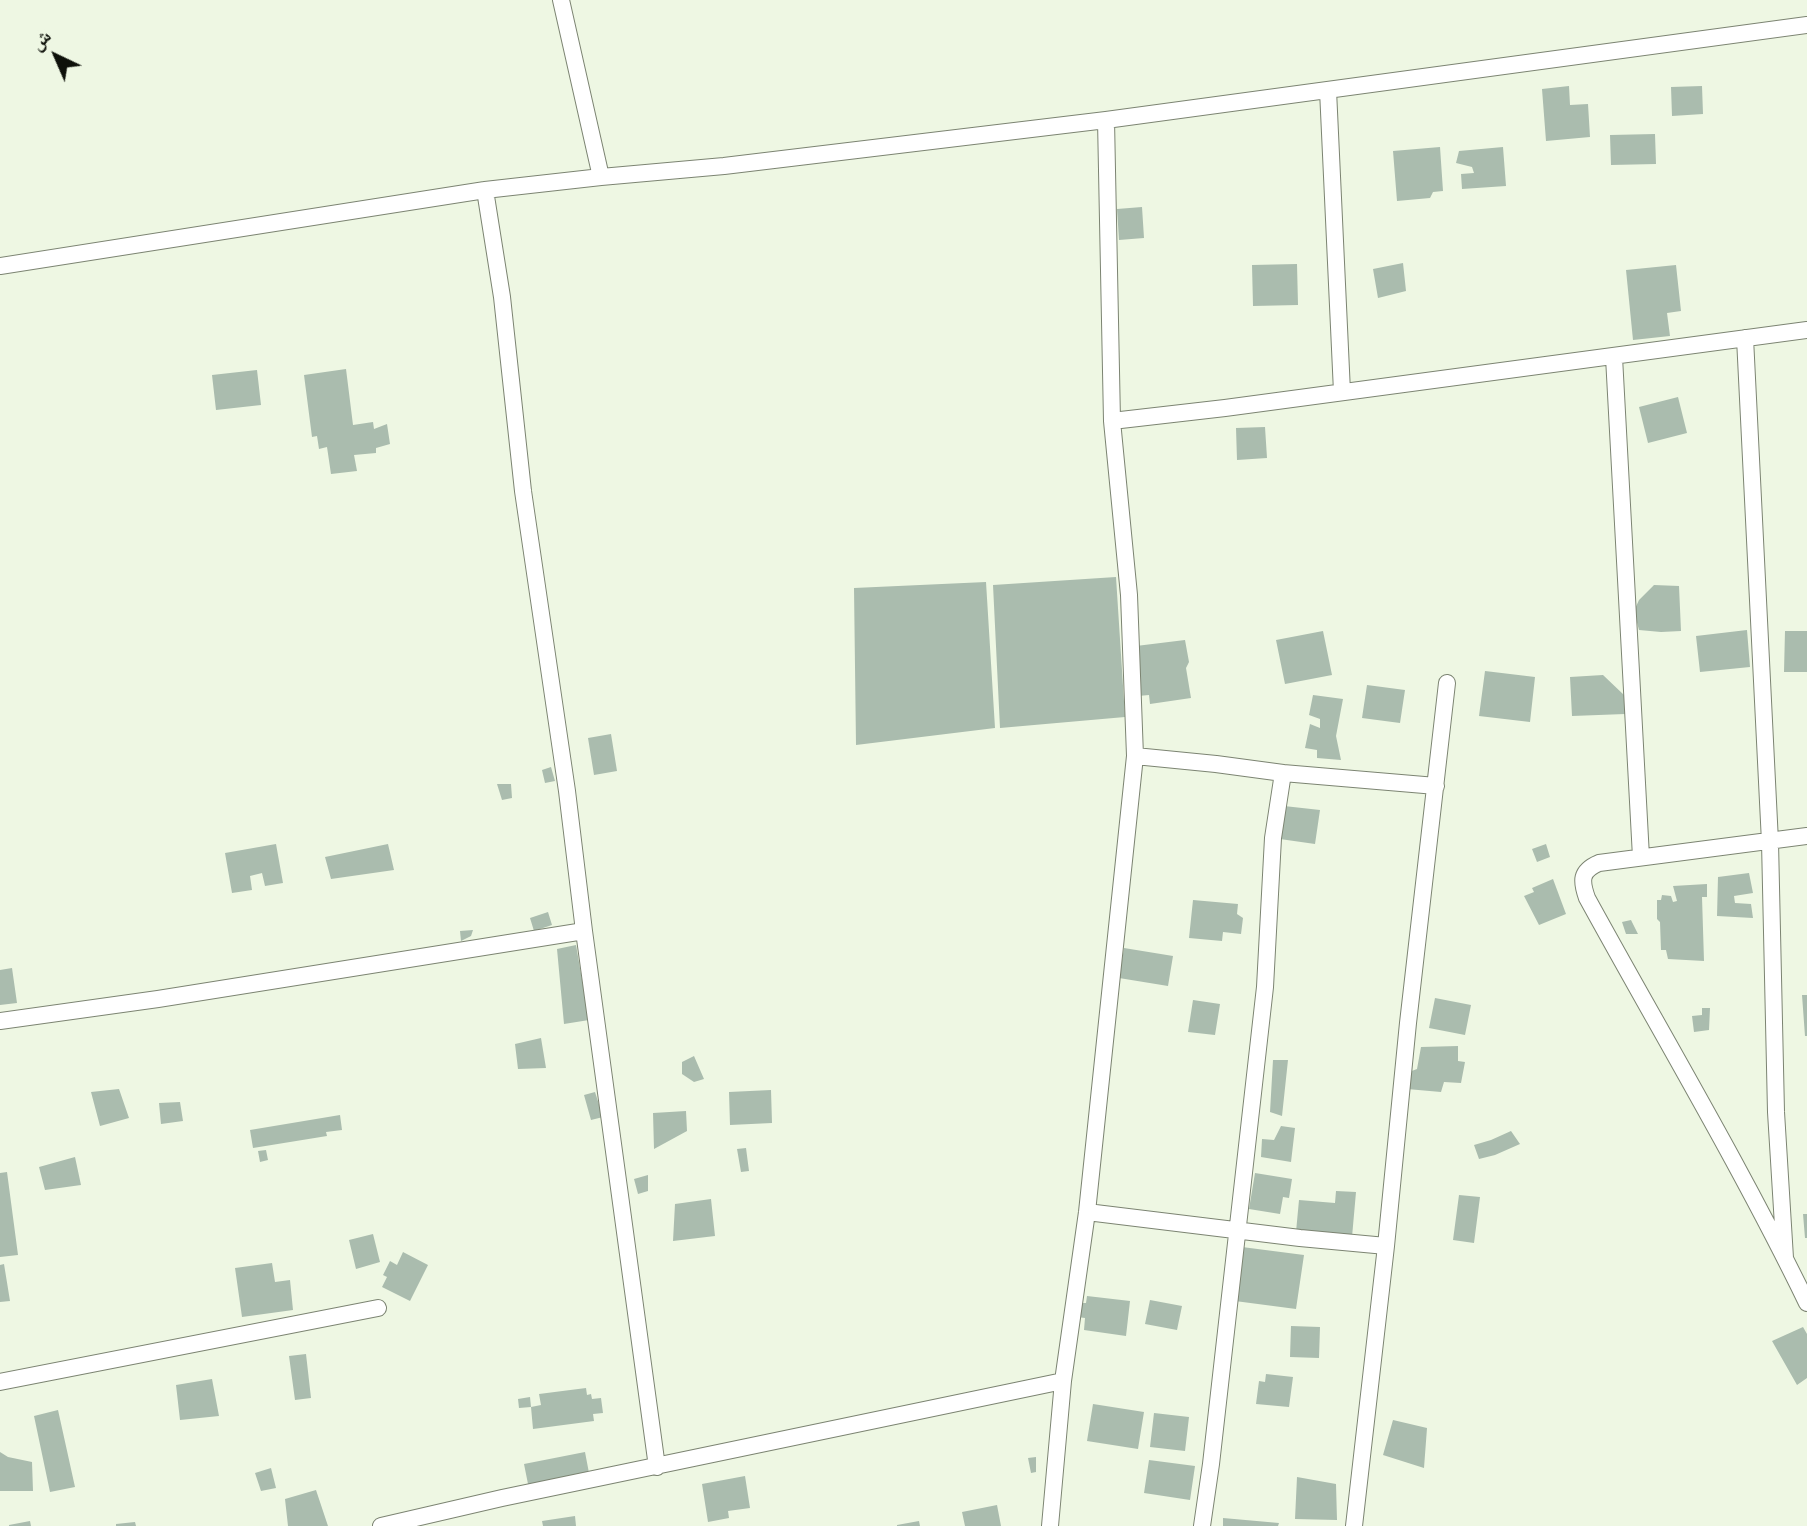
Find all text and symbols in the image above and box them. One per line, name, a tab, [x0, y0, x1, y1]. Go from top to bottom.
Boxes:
north arrow	[21, 21, 91, 91]
text: ش	[26, 25, 57, 57]

